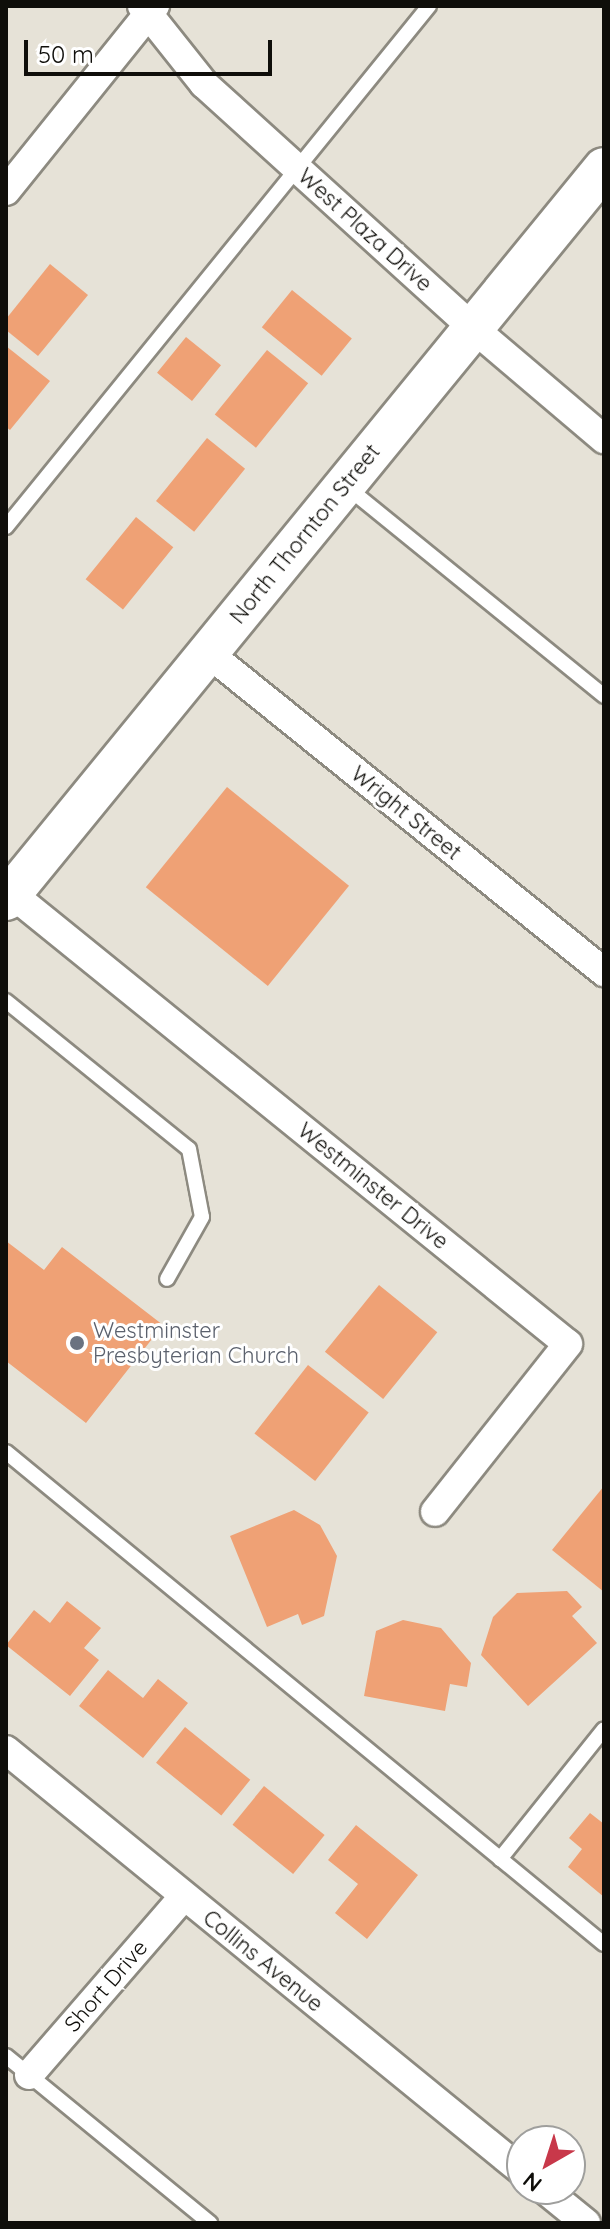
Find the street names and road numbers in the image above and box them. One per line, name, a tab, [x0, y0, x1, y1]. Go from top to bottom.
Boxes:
street label: West Plaza Drive	[292, 163, 438, 297]
street label: North Thornton Street	[224, 439, 386, 629]
street label: Wright Street	[346, 761, 466, 865]
street label: Westminster Drive	[292, 1117, 454, 1255]
street label: Collins Avenue	[198, 1905, 328, 2017]
street label: Short Drive	[59, 1935, 153, 2037]

